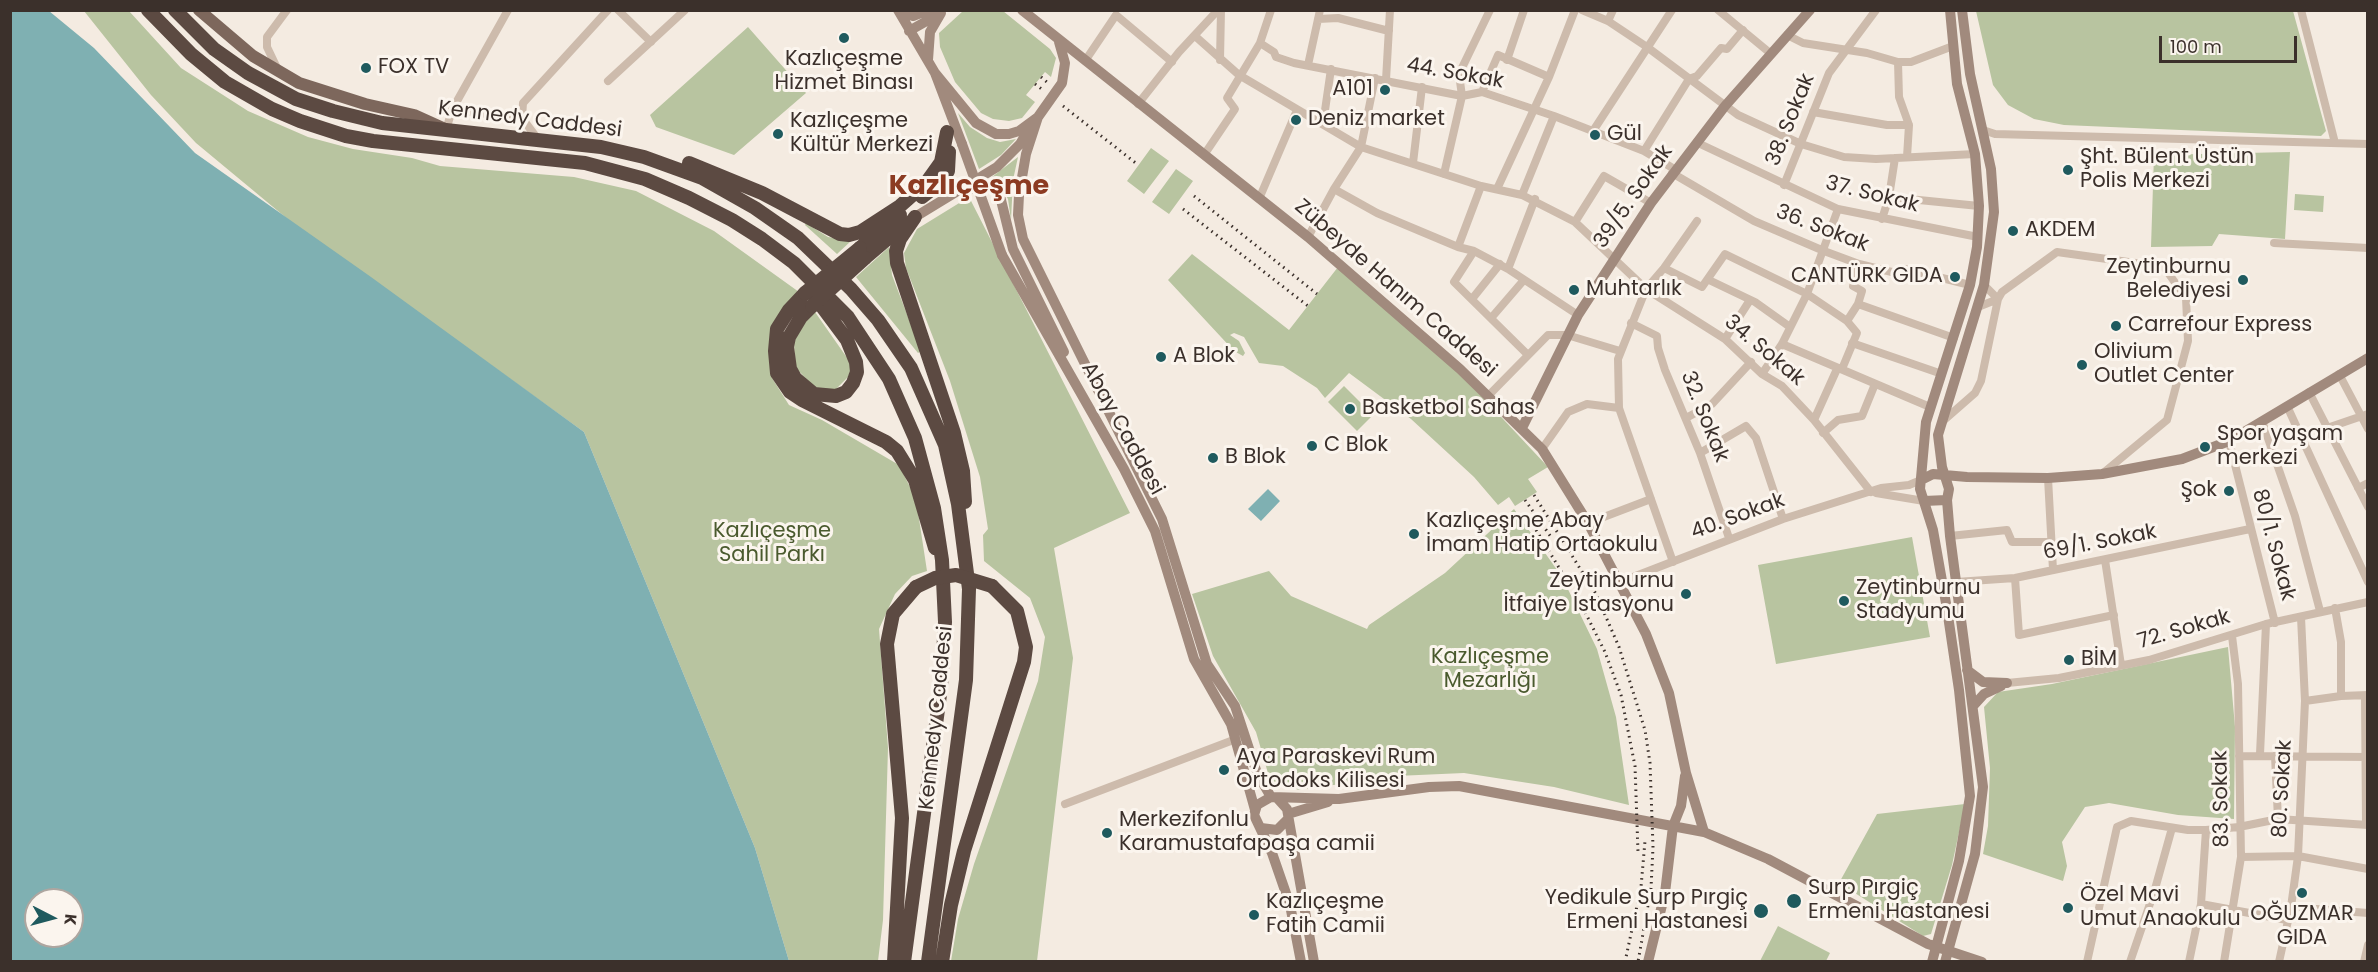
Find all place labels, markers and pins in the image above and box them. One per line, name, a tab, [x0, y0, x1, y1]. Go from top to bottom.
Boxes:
marker: Kazlıçeşme Hizmet Binası	[837, 31, 851, 45]
place label: Kazlıçeşme Hizmet Binası	[775, 47, 913, 97]
place label: FOX TV	[378, 55, 449, 81]
marker: FOX TV	[359, 61, 373, 75]
place label: A101	[1332, 77, 1373, 103]
marker: A101	[1378, 83, 1392, 97]
place label: Deniz market	[1308, 107, 1445, 133]
place label: Kazlıçeşme Kültür Merkezi	[790, 109, 933, 159]
marker: Deniz market	[1289, 113, 1303, 127]
place label: Gül	[1607, 122, 1642, 148]
marker: Kazlıçeşme Kültür Merkezi	[771, 127, 785, 141]
marker: Gül	[1588, 128, 1602, 142]
place label: Şht. Bülent Üstün Polis Merkezi	[2080, 145, 2254, 195]
marker: Şht. Bülent Üstün Polis Merkezi	[2061, 163, 2075, 177]
place label: AKDEM	[2025, 218, 2095, 244]
marker: AKDEM	[2006, 224, 2020, 238]
place label: Zeytinburnu Belediyesi	[2106, 255, 2231, 305]
place label: CANTÜRK GIDA	[1791, 264, 1943, 290]
marker: CANTÜRK GIDA	[1948, 270, 1962, 284]
marker: Zeytinburnu Belediyesi	[2236, 273, 2250, 287]
place label: Muhtarlık	[1586, 277, 1682, 303]
marker: Muhtarlık	[1567, 283, 1581, 297]
place label: Carrefour Express	[2128, 313, 2312, 339]
marker: Carrefour Express	[2109, 319, 2123, 333]
place label: Olivium Outlet Center	[2094, 340, 2234, 390]
place label: A Blok	[1173, 344, 1235, 370]
marker: A Blok	[1154, 350, 1168, 364]
marker: Olivium Outlet Center	[2075, 358, 2089, 372]
place label: Basketbol Sahas	[1362, 396, 1535, 422]
marker: Basketbol Sahas	[1343, 402, 1357, 416]
place label: Spor yaşam merkezi	[2217, 422, 2343, 472]
place label: C Blok	[1324, 433, 1388, 459]
marker: C Blok	[1305, 439, 1319, 453]
marker: Spor yaşam merkezi	[2198, 440, 2212, 454]
place label: B Blok	[1225, 445, 1286, 471]
marker: B Blok	[1206, 451, 1220, 465]
place label: Şok	[2180, 478, 2217, 504]
marker: Şok	[2222, 484, 2236, 498]
place label: Kazlıçeşme Abay İmam Hatip Ortaokulu	[1426, 509, 1658, 559]
marker: Kazlıçeşme Abay İmam Hatip Ortaokulu	[1407, 527, 1421, 541]
place label: Zeytinburnu İtfaiye İstasyonu	[1503, 569, 1674, 619]
place label: Zeytinburnu Stadyumu	[1856, 576, 1981, 626]
marker: Zeytinburnu İtfaiye İstasyonu	[1679, 587, 1693, 601]
marker: Zeytinburnu Stadyumu	[1837, 594, 1851, 608]
place label: BİM	[2081, 647, 2117, 673]
marker: BİM	[2062, 653, 2076, 667]
place label: Aya Paraskevi Rum Ortodoks Kilisesi	[1236, 745, 1435, 795]
marker: Aya Paraskevi Rum Ortodoks Kilisesi	[1217, 763, 1231, 777]
place label: Merkezifonlu Karamustafapaşa camii	[1119, 808, 1375, 858]
marker: Merkezifonlu Karamustafapaşa camii	[1100, 826, 1114, 840]
place label: Surp Pırgiç Ermeni Hastanesi	[1808, 876, 1990, 926]
place label: Özel Mavi Umut Anaokulu	[2080, 883, 2241, 933]
place label: Yedikule Surp Pırgiç Ermeni Hastanesi	[1545, 886, 1748, 936]
marker: OĞUZMAR GIDA	[2295, 886, 2309, 900]
place label: Kazlıçeşme Fatih Camii	[1266, 890, 1385, 940]
marker: Surp Pırgiç Ermeni Hastanesi	[1785, 892, 1803, 910]
marker: Özel Mavi Umut Anaokulu	[2061, 901, 2075, 915]
marker: Yedikule Surp Pırgiç Ermeni Hastanesi	[1752, 902, 1770, 920]
place label: OĞUZMAR GIDA	[2250, 902, 2354, 952]
marker: Kazlıçeşme Fatih Camii	[1247, 908, 1261, 922]

